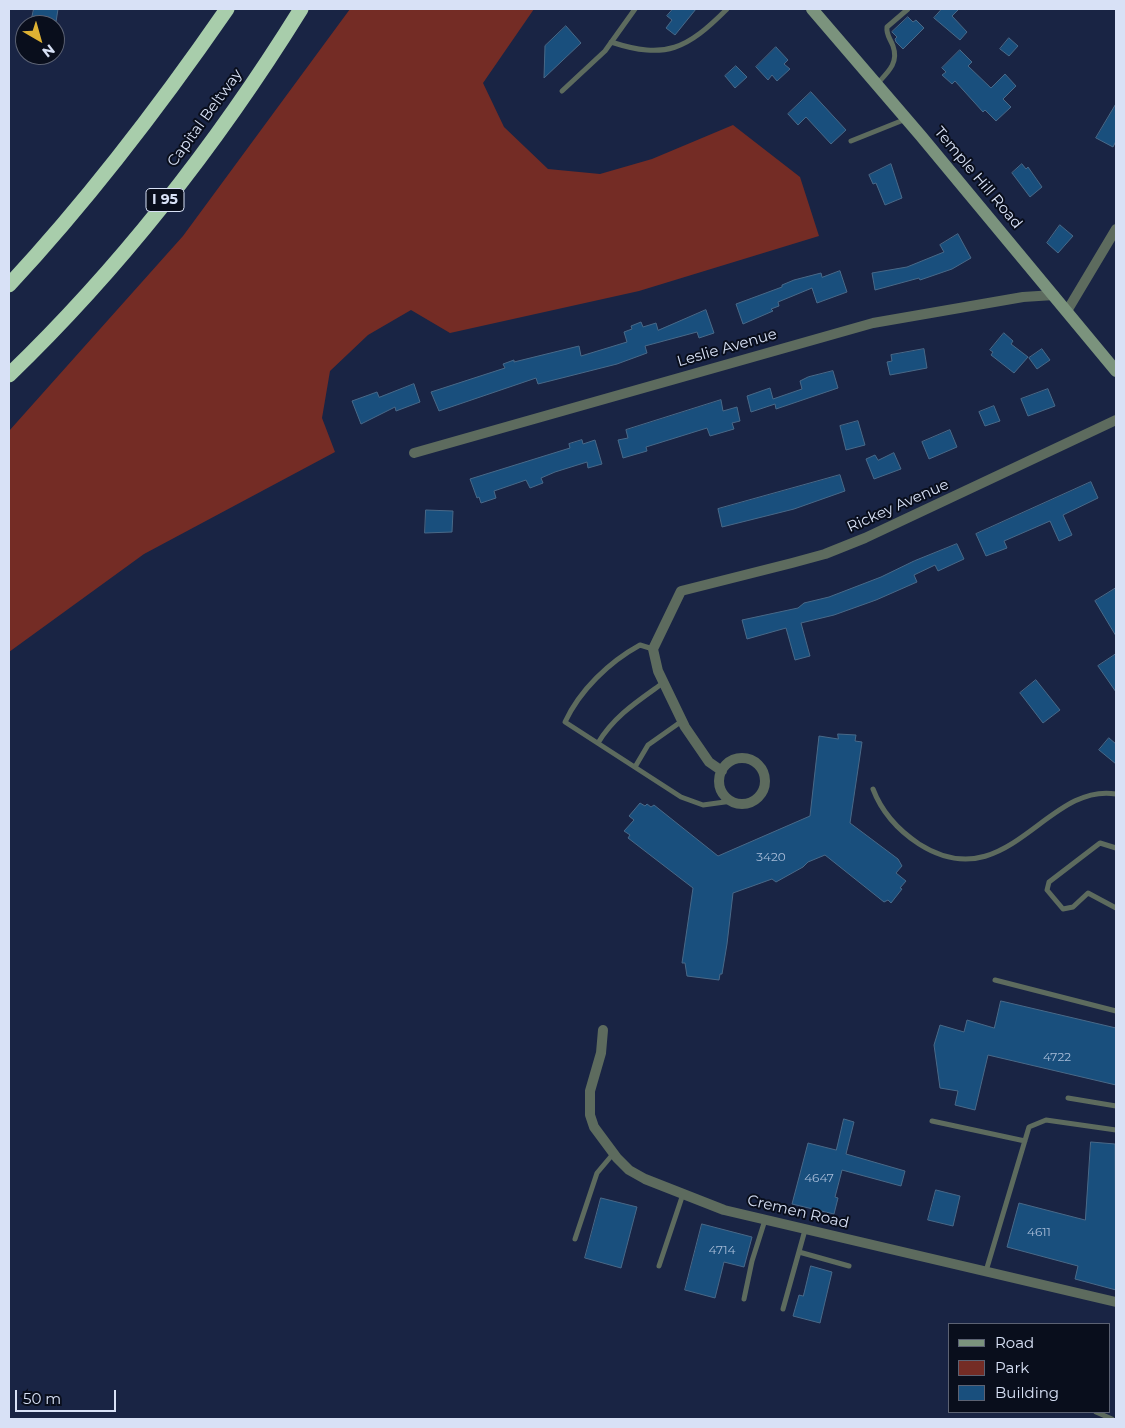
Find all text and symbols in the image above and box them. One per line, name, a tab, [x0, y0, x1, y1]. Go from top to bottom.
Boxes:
north arrow	[15, 15, 65, 65]
text: N	[39, 40, 59, 62]
street label: Capital Beltway	[164, 66, 246, 170]
street label: Temple Hill Road	[930, 123, 1026, 233]
road number: I 95	[146, 188, 184, 212]
street label: Leslie Avenue	[675, 325, 779, 371]
street label: Rickey Avenue	[844, 476, 952, 536]
house number: 3420	[756, 850, 786, 864]
house number: 4722	[1043, 1050, 1071, 1064]
house number: 4647	[804, 1171, 834, 1185]
street label: Cremen Road	[745, 1192, 851, 1232]
house number: 4611	[1027, 1225, 1051, 1239]
house number: 4714	[709, 1243, 735, 1257]
legend	[948, 1323, 1110, 1413]
text: Road	[995, 1333, 1034, 1352]
text: Park	[995, 1358, 1029, 1377]
scale bar	[18, 1380, 119, 1412]
text: Building	[995, 1383, 1059, 1402]
text: 50 m	[23, 1389, 61, 1408]

